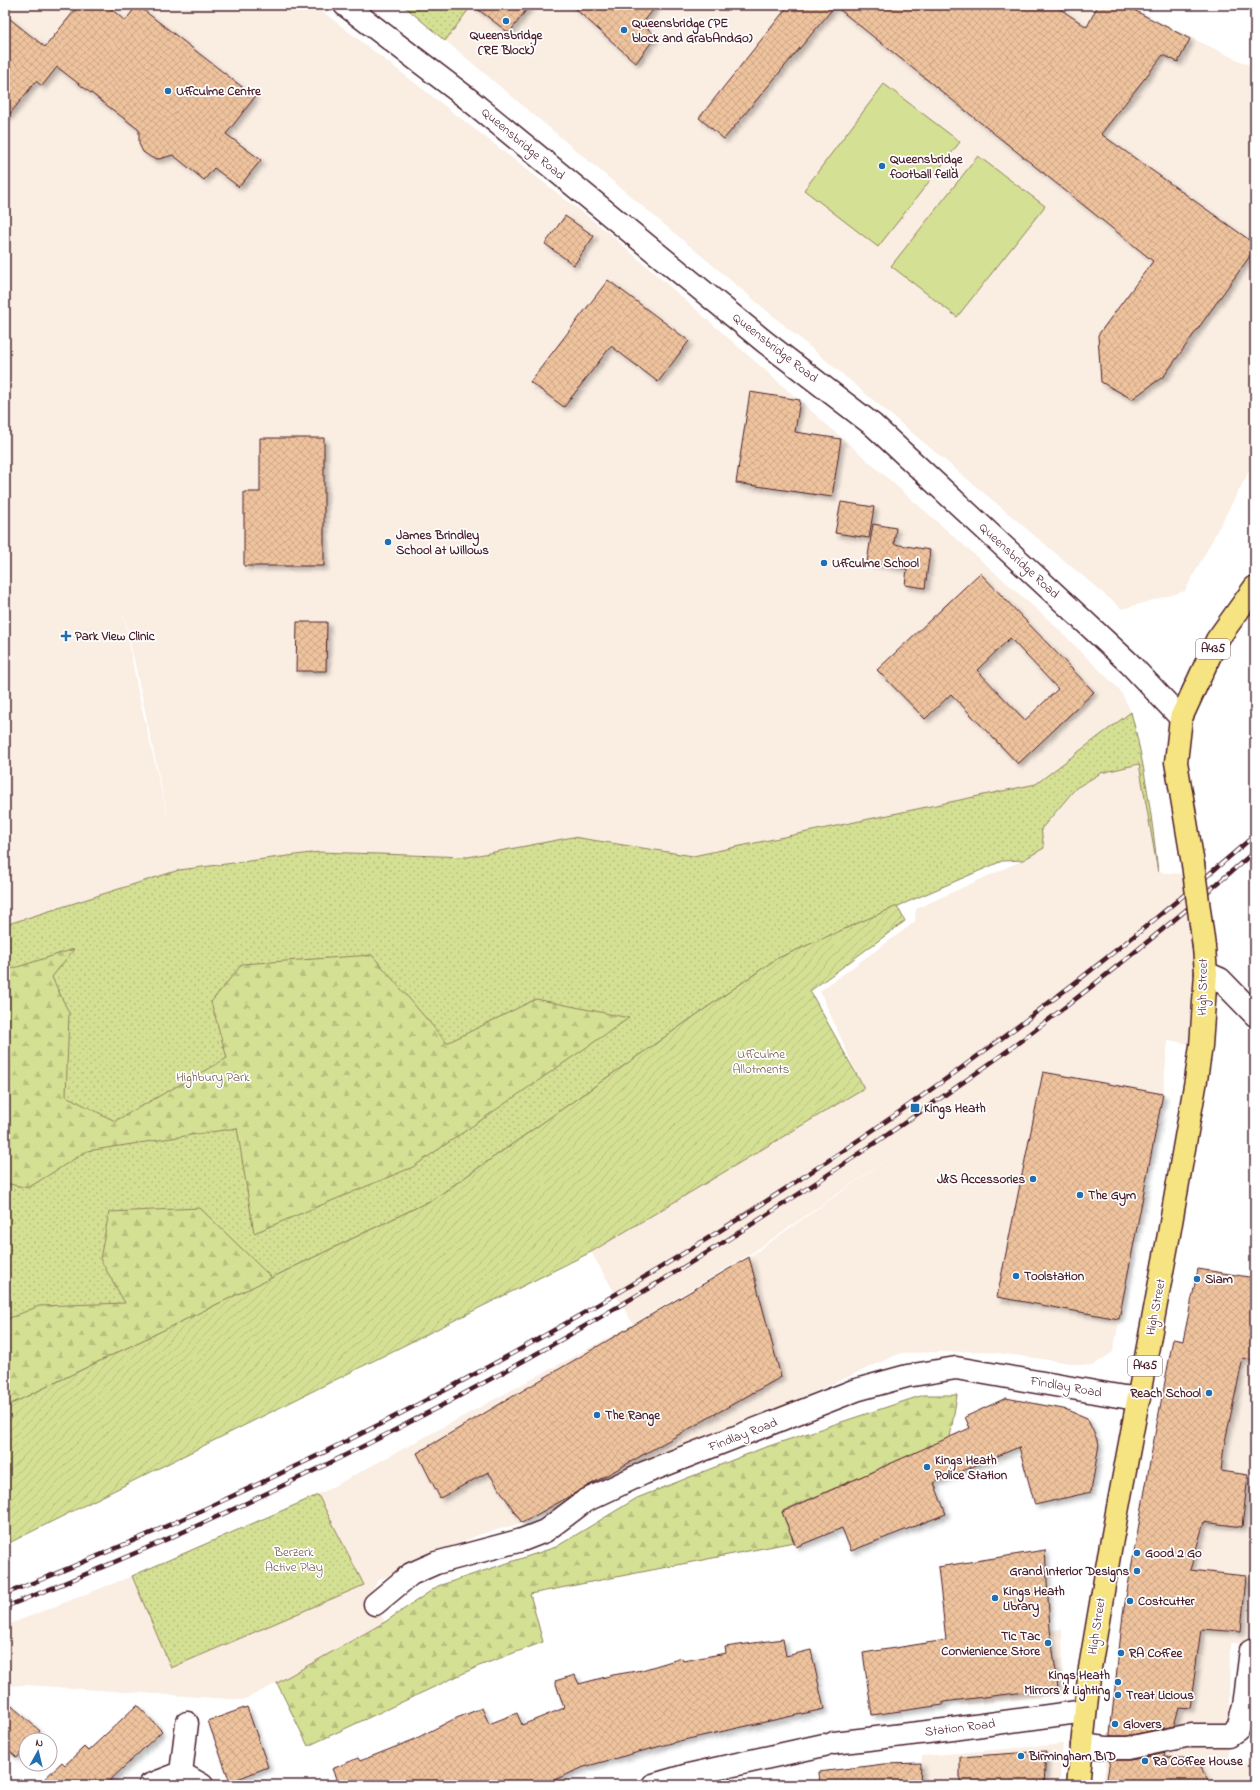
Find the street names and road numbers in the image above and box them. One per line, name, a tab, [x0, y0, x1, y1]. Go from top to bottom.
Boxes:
street label: Queensbridge Road	[476, 103, 570, 186]
street label: Queensbridge Road	[727, 308, 822, 389]
street label: Queensbridge Road	[974, 519, 1064, 605]
road number: A435	[1196, 639, 1230, 659]
street label: High Street	[1193, 958, 1214, 1016]
street label: High Street	[1141, 1276, 1172, 1337]
road number: A435	[1128, 1356, 1162, 1376]
street label: Findlay Road	[1028, 1371, 1104, 1404]
street label: Findlay Road	[705, 1413, 781, 1458]
street label: High Street	[1083, 1596, 1112, 1656]
street label: Station Road	[924, 1714, 997, 1742]

